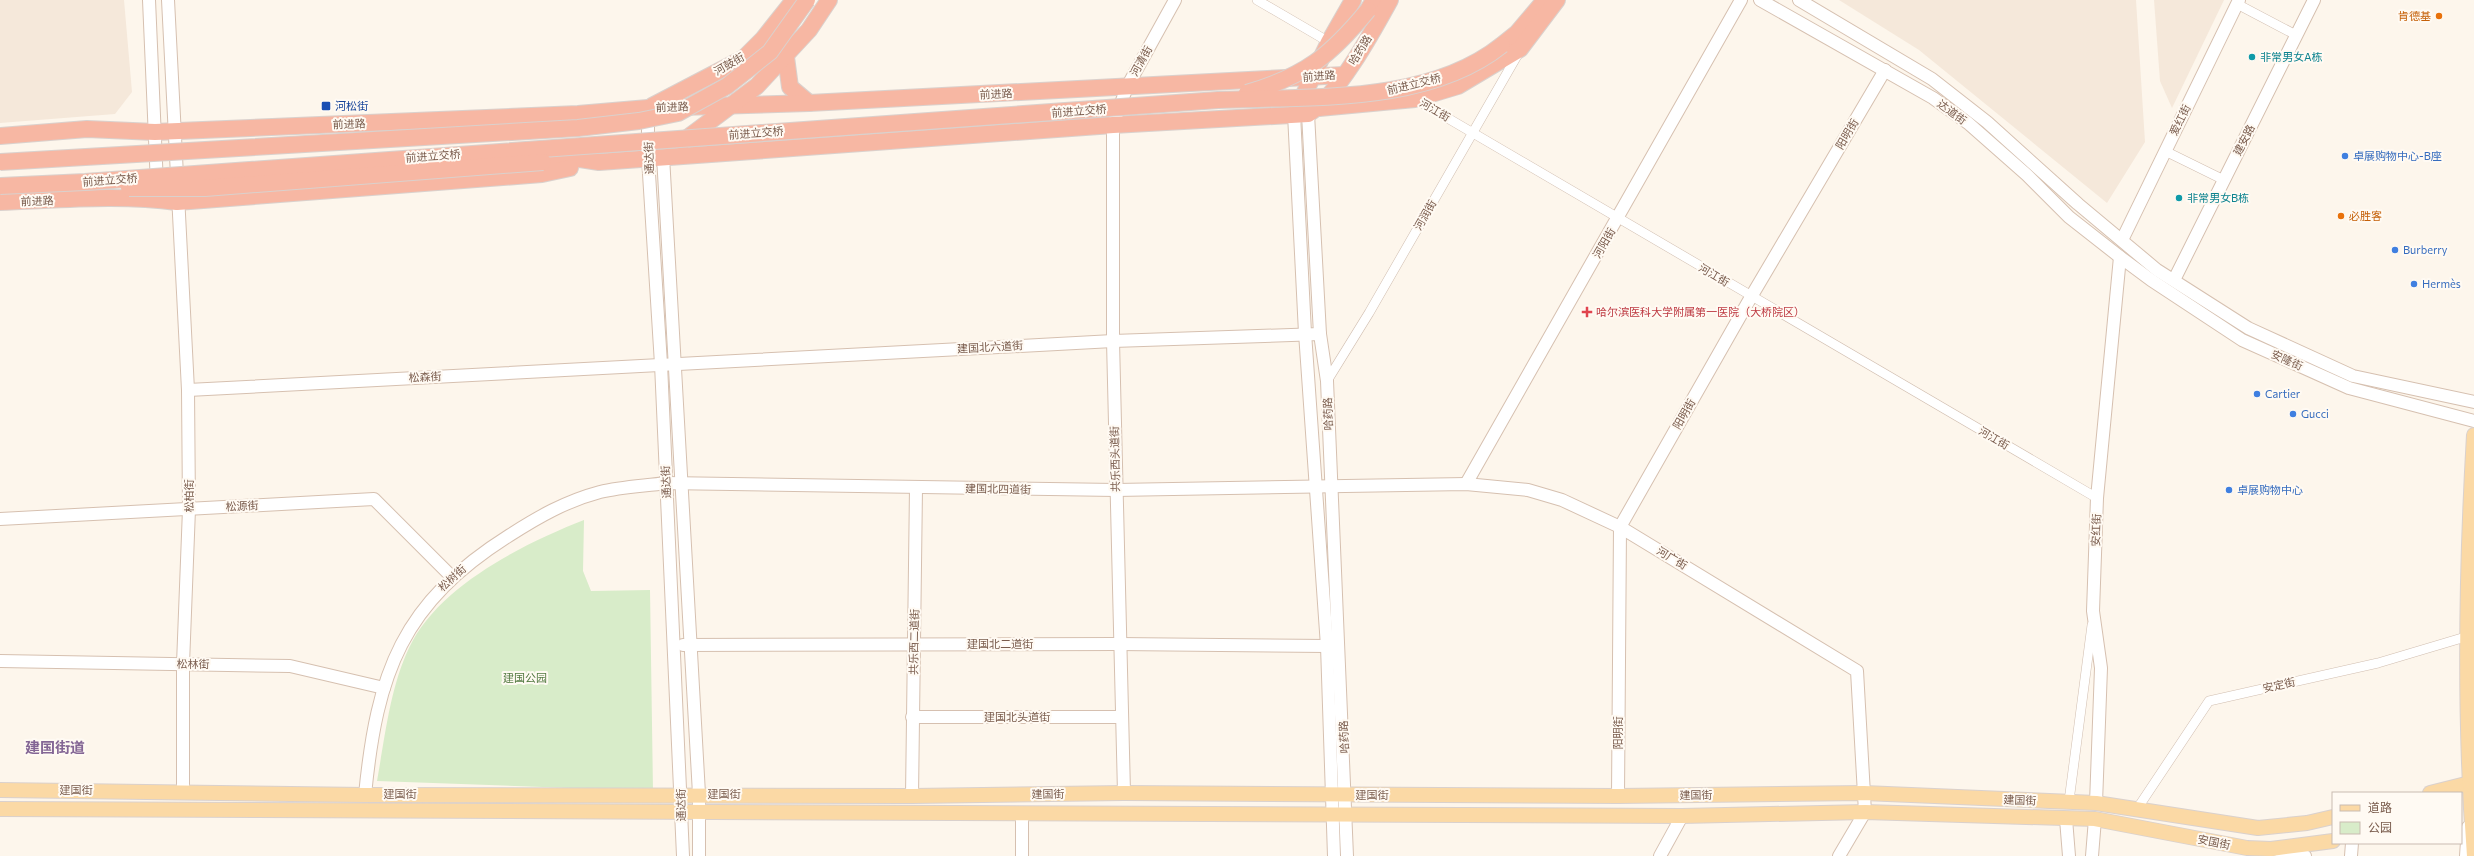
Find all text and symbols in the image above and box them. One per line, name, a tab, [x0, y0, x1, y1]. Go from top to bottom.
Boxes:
place label: 肯德基	[2398, 9, 2431, 22]
marker: 肯德基	[2434, 11, 2444, 21]
street label: 哈药路	[1345, 32, 1374, 67]
street label: 河清街	[1127, 43, 1154, 78]
street label: 河鼓街	[711, 50, 746, 77]
place label: 非常男女A栋	[2260, 50, 2323, 63]
marker: 非常男女A栋	[2247, 52, 2257, 62]
street label: 前进路	[1302, 68, 1336, 83]
street label: 前进立交桥	[1386, 71, 1442, 96]
street label: 前进路	[979, 86, 1013, 101]
street label: 河江街	[1418, 96, 1453, 123]
street label: 达道街	[1935, 97, 1969, 127]
place label: 河松街	[335, 99, 368, 112]
street label: 前进路	[655, 99, 689, 114]
marker: 河松街	[320, 100, 332, 112]
street label: 前进立交桥	[1051, 102, 1107, 119]
street label: 爱红街	[2166, 102, 2193, 137]
street label: 前进路	[332, 116, 366, 131]
street label: 阳明街	[1833, 116, 1861, 151]
street label: 建安路	[2230, 122, 2257, 157]
street label: 前进立交桥	[728, 124, 784, 141]
street label: 通达街	[641, 141, 656, 175]
street label: 前进立交桥	[405, 147, 461, 164]
place label: 卓展购物中心-B座	[2353, 149, 2442, 162]
marker: 卓展购物中心-B座	[2340, 151, 2350, 161]
street label: 前进立交桥	[82, 171, 138, 188]
place label: 非常男女B栋	[2187, 191, 2249, 204]
street label: 前进路	[20, 193, 54, 208]
marker: 非常男女B栋	[2174, 193, 2184, 203]
street label: 河润街	[1411, 197, 1438, 232]
place label: 必胜客	[2349, 209, 2382, 222]
marker: 必胜客	[2336, 211, 2346, 221]
street label: 河阳街	[1590, 225, 1617, 260]
place label: Burberry	[2403, 243, 2448, 256]
marker: Burberry	[2390, 245, 2400, 255]
street label: 河江街	[1697, 261, 1732, 289]
place label: Hermès	[2422, 277, 2461, 290]
marker: Hermès	[2409, 279, 2419, 289]
place label: 哈尔滨医科大学附属第一医院（大桥院区）	[1596, 305, 1805, 318]
marker: 哈尔滨医科大学附属第一医院（大桥院区）	[1581, 306, 1593, 318]
street label: 建国北六道街	[957, 338, 1023, 355]
street label: 安隆街	[2269, 347, 2305, 372]
street label: 松森街	[408, 369, 442, 384]
place label: Cartier	[2265, 387, 2301, 400]
marker: Cartier	[2252, 389, 2262, 399]
street label: 阳明街	[1670, 396, 1697, 431]
street label: 哈药路	[1320, 397, 1335, 431]
place label: Gucci	[2301, 407, 2329, 420]
marker: Gucci	[2288, 409, 2298, 419]
street label: 河江街	[1977, 424, 2012, 451]
street label: 共乐西头道街	[1107, 426, 1122, 492]
street label: 通达街	[658, 465, 673, 499]
street label: 松柏街	[182, 480, 195, 513]
street label: 建国北四道街	[965, 481, 1031, 496]
place label: 卓展购物中心	[2237, 483, 2303, 496]
marker: 卓展购物中心	[2224, 485, 2234, 495]
street label: 松源街	[225, 498, 259, 513]
street label: 安红街	[2088, 513, 2103, 547]
street label: 河广街	[1655, 544, 1690, 572]
street label: 松树街	[435, 562, 468, 593]
street label: 共乐西二道街	[906, 609, 921, 675]
street label: 建国北二道街	[967, 637, 1033, 650]
street label: 松林街	[176, 657, 210, 670]
park label: 建国公园	[503, 671, 547, 684]
street label: 安定街	[2261, 674, 2296, 695]
street label: 建国北头道街	[984, 710, 1050, 723]
street label: 阳明街	[1611, 717, 1624, 750]
street label: 哈药路	[1336, 720, 1351, 754]
district label: 建国街道	[25, 738, 85, 756]
street label: 建国街	[60, 783, 93, 796]
street label: 建国街	[384, 787, 417, 800]
street label: 建国街	[708, 787, 741, 800]
street label: 建国街	[1031, 787, 1065, 800]
street label: 通达街	[674, 788, 687, 822]
street label: 建国街	[1356, 788, 1389, 801]
street label: 建国街	[1679, 788, 1713, 801]
street label: 建国街	[2003, 792, 2037, 807]
legend	[2332, 792, 2462, 844]
text: 道路	[2368, 800, 2392, 814]
text: 公园	[2368, 820, 2392, 834]
street label: 安国街	[2197, 832, 2232, 851]

